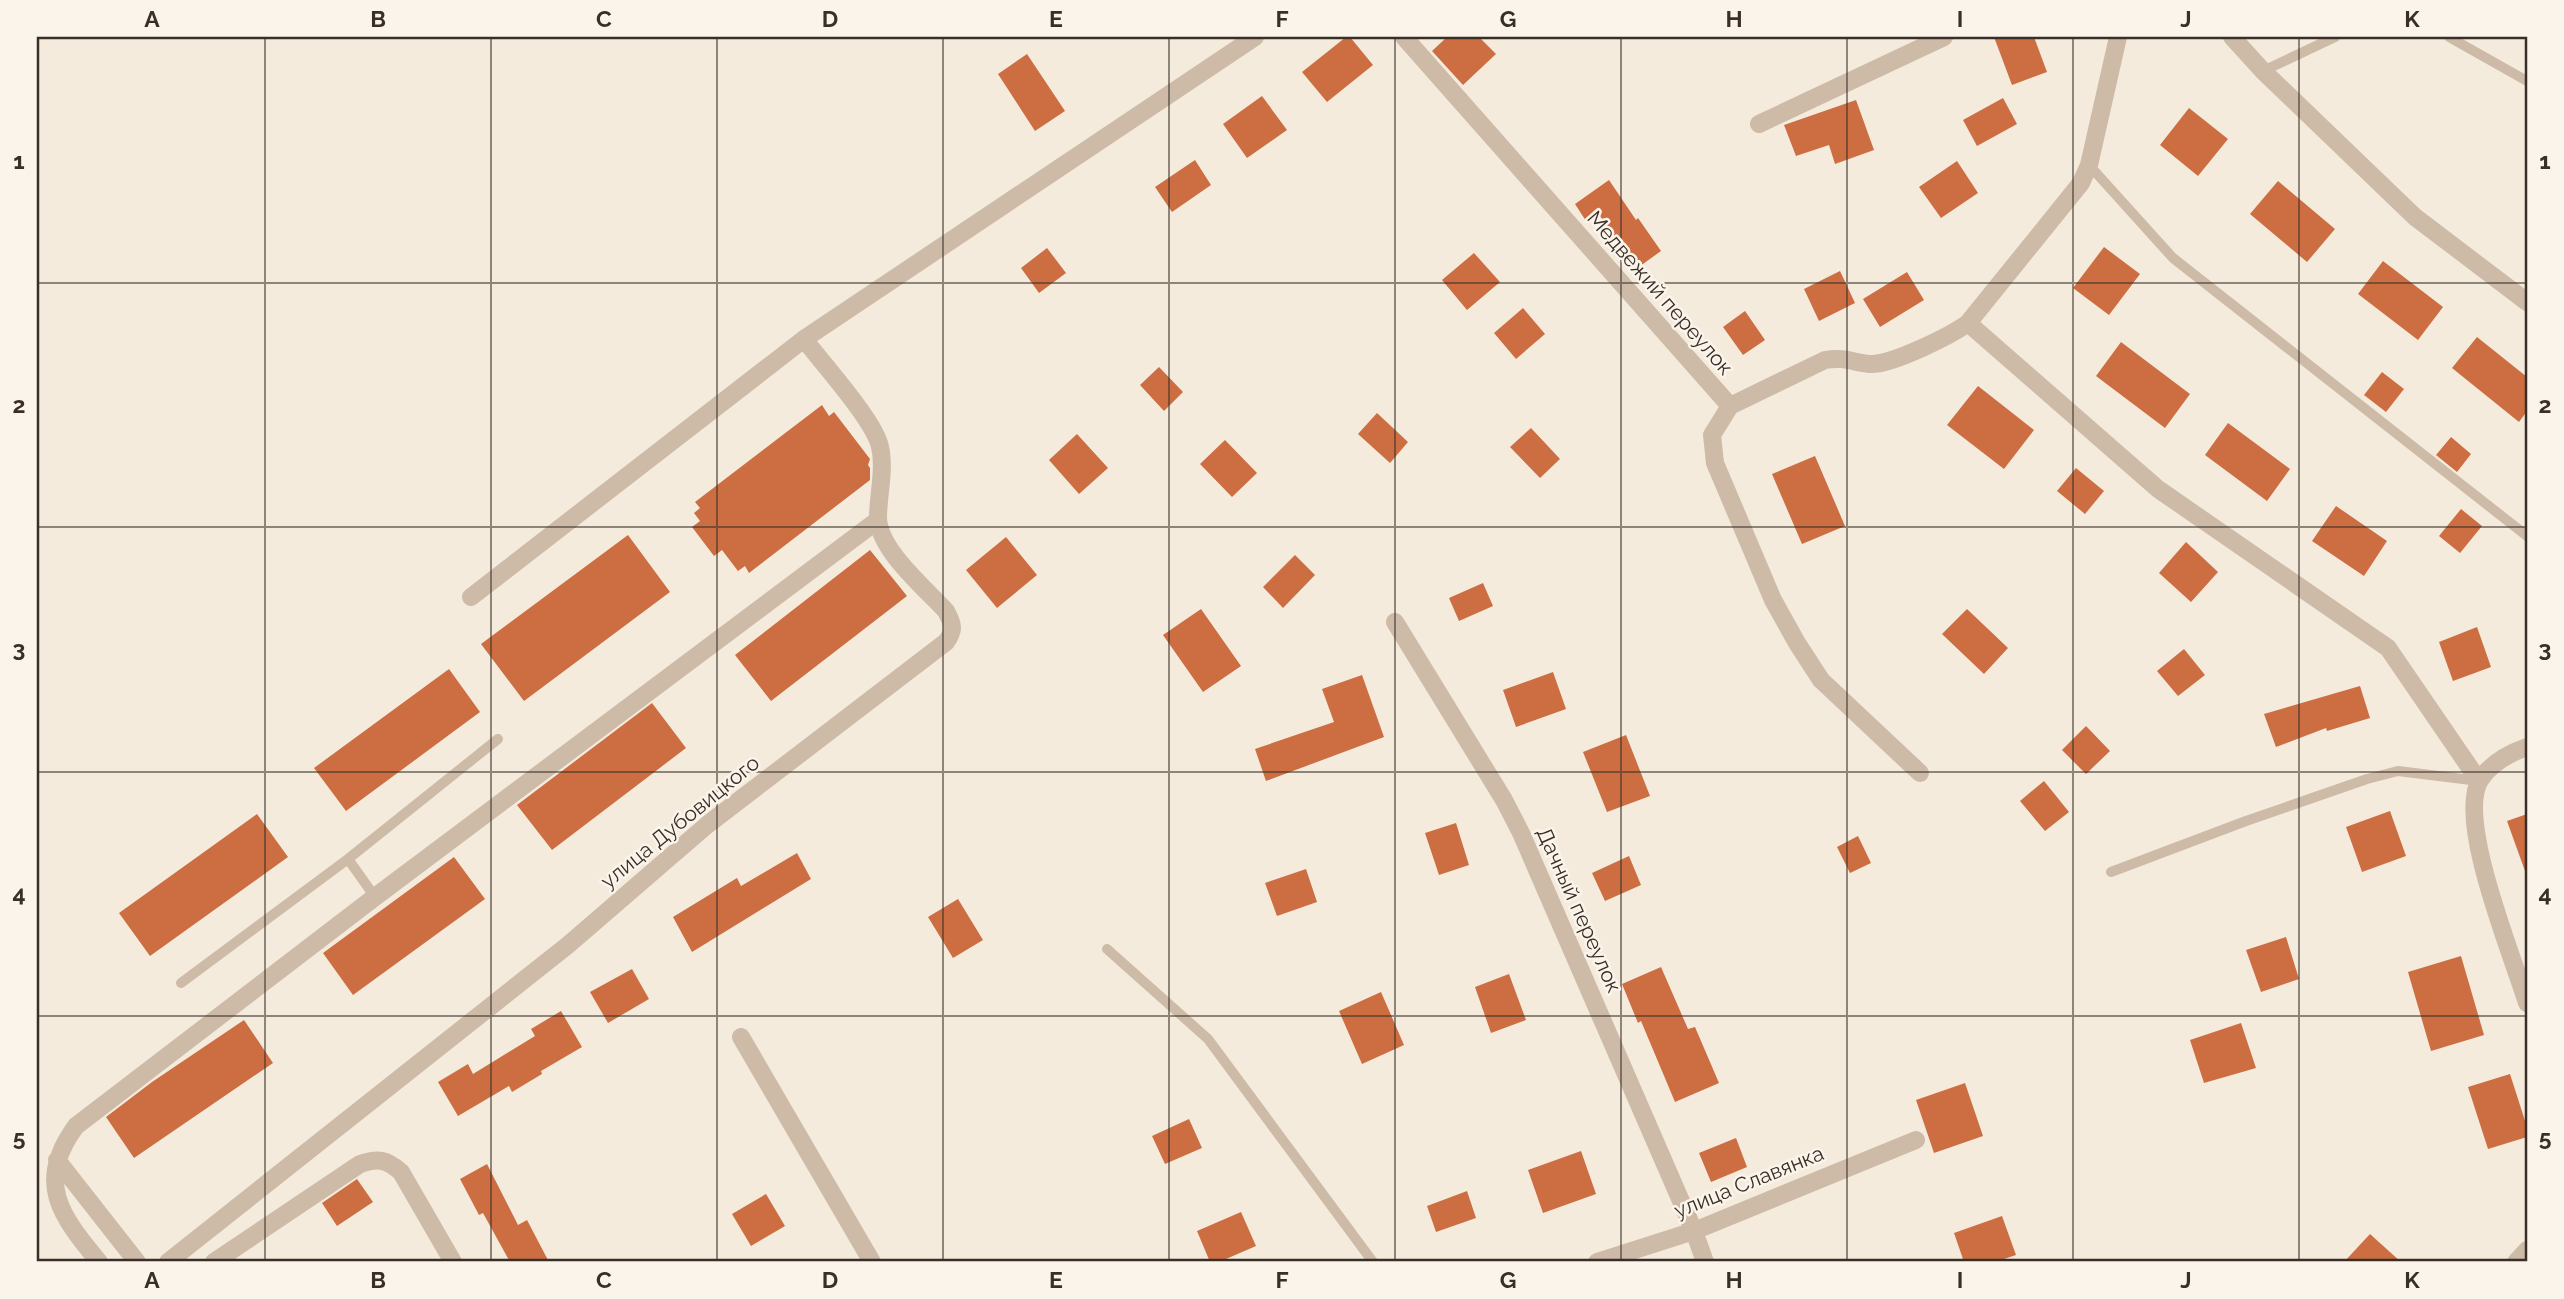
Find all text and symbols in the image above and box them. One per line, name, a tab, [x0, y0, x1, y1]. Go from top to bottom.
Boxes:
text: A	[144, 5, 160, 32]
text: B	[370, 5, 386, 32]
text: C	[596, 5, 612, 32]
text: D	[822, 5, 838, 32]
text: E	[1049, 5, 1063, 32]
text: F	[1275, 5, 1289, 32]
text: G	[1500, 5, 1516, 32]
text: H	[1725, 5, 1743, 32]
text: I	[1957, 5, 1963, 32]
text: J	[2180, 5, 2192, 32]
text: K	[2404, 5, 2420, 32]
text: 1	[13, 147, 25, 174]
text: 1	[2539, 147, 2551, 174]
street label: Медвежий переулок	[1582, 206, 1738, 380]
text: 2	[13, 391, 25, 418]
text: 2	[2539, 391, 2551, 418]
text: 3	[13, 635, 25, 662]
text: 3	[2539, 635, 2551, 662]
street label: улица Дубовицкого	[595, 750, 764, 893]
street label: Дачный переулок	[1532, 823, 1627, 996]
text: 4	[12, 880, 26, 907]
text: 4	[2538, 880, 2552, 907]
text: 5	[13, 1124, 26, 1151]
text: 5	[2539, 1124, 2552, 1151]
street label: улица Славянка	[1670, 1140, 1827, 1223]
text: A	[144, 1266, 160, 1293]
text: B	[370, 1266, 386, 1293]
text: C	[596, 1266, 612, 1293]
text: D	[822, 1266, 838, 1293]
text: E	[1049, 1266, 1063, 1293]
text: F	[1275, 1266, 1289, 1293]
text: G	[1500, 1266, 1516, 1293]
text: H	[1725, 1266, 1743, 1293]
text: I	[1957, 1266, 1963, 1293]
text: J	[2180, 1266, 2192, 1293]
text: K	[2404, 1266, 2420, 1293]

